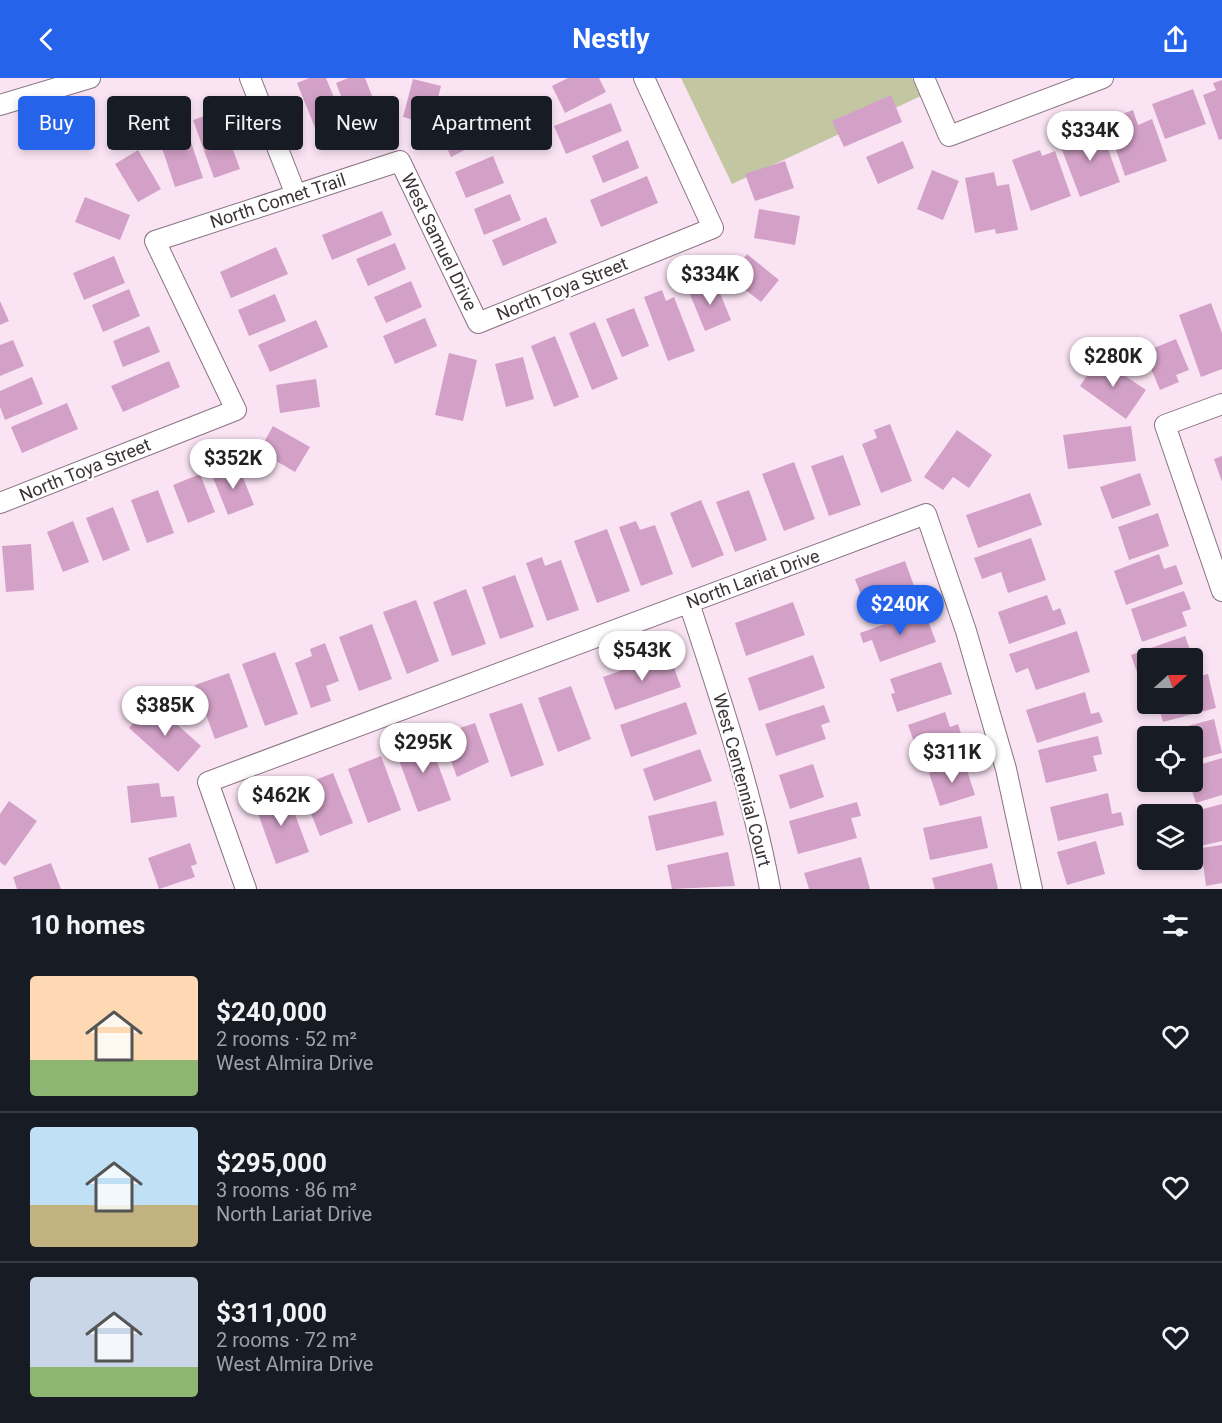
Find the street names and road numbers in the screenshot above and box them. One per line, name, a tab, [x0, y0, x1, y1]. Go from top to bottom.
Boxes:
street label: North Comet Trail	[207, 169, 348, 232]
street label: West Samuel Drive	[397, 170, 482, 314]
street label: North Toya Street	[493, 253, 631, 324]
street label: North Toya Street	[16, 434, 154, 505]
street label: North Lariat Drive	[683, 545, 822, 612]
street label: West Centennial Court	[709, 691, 776, 869]

